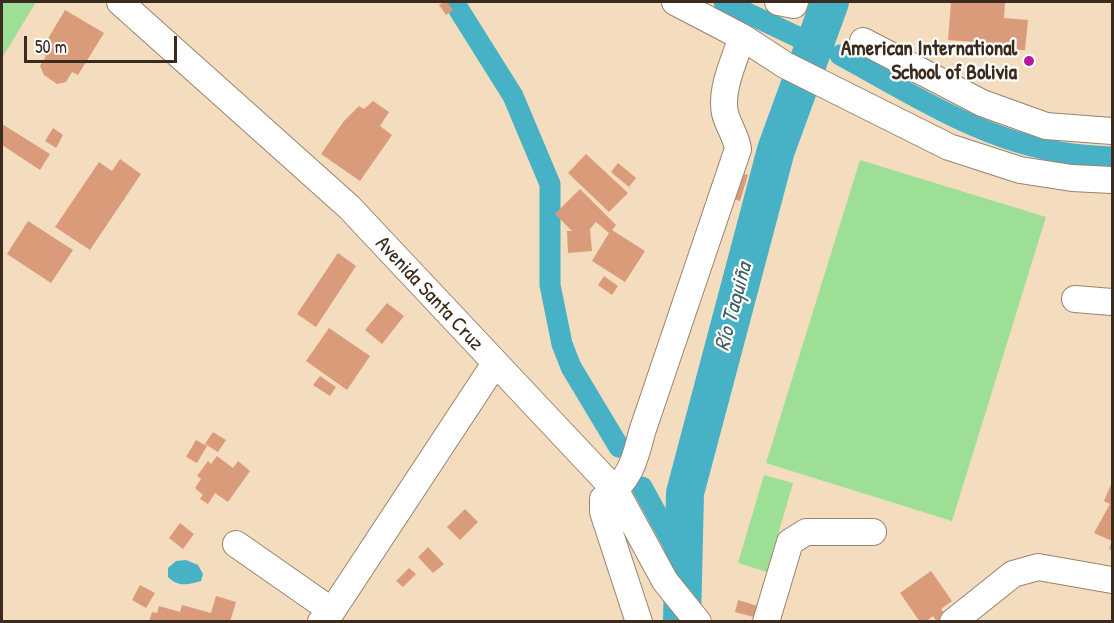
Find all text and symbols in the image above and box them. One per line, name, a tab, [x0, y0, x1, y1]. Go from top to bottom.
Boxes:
scale bar	[27, 24, 180, 62]
text: 50 m	[35, 34, 67, 59]
place label: American International School of Bolivia	[841, 36, 1017, 86]
marker: American International School of Bolivia	[1022, 54, 1036, 68]
street label: Avenida Santa Cruz	[370, 232, 488, 356]
water label: Río Taquiña	[710, 260, 758, 354]

